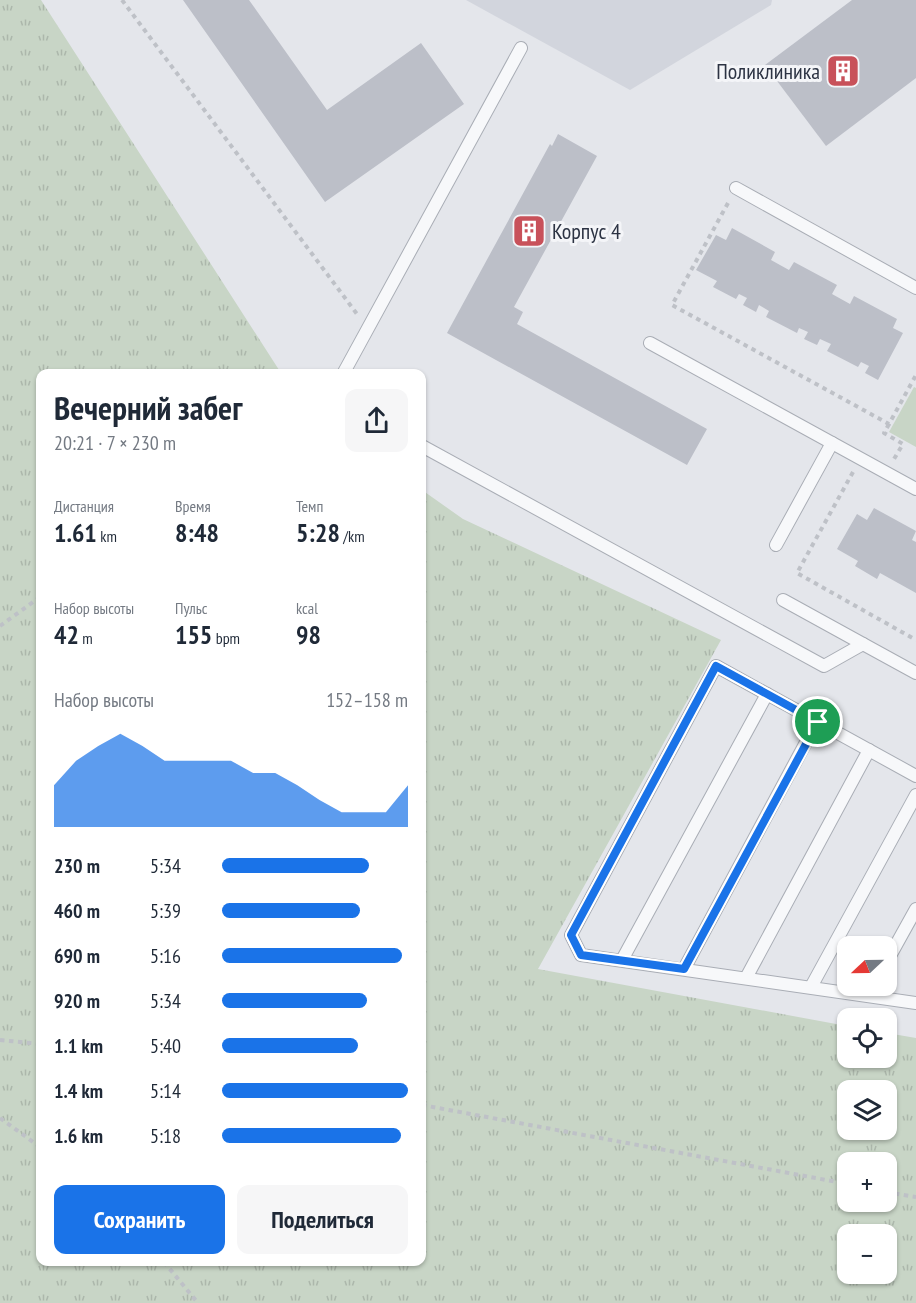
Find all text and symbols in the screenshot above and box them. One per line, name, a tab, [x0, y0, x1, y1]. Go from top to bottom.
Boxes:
building icon: Поликлиника	[825, 53, 861, 89]
place label: Поликлиника	[716, 57, 820, 85]
building icon: Корпус 4	[511, 213, 547, 249]
place label: Корпус 4	[552, 217, 621, 245]
text: Вечерний забег	[54, 386, 242, 429]
button: share	[345, 389, 408, 452]
text: 20:21 · 7 × 230 m	[54, 430, 176, 456]
text: Дистанция	[54, 496, 114, 516]
text: Время	[175, 496, 211, 516]
text: Темп	[296, 496, 323, 516]
text: 1.61	[54, 516, 97, 549]
text: 8:48	[175, 516, 219, 549]
text: 5:28	[296, 516, 340, 549]
text: km	[97, 526, 117, 546]
text: /km	[340, 526, 365, 546]
text: Набор высоты	[54, 598, 134, 618]
text: Пульс	[175, 598, 207, 618]
text: kcal	[296, 598, 318, 618]
text: 42	[54, 618, 79, 651]
text: 155	[175, 618, 212, 651]
text: 98	[296, 618, 321, 651]
text: m	[79, 628, 93, 648]
text: bpm	[212, 628, 240, 648]
text: Набор высоты	[54, 687, 154, 713]
text: 152–158 m	[326, 687, 408, 713]
pin	[792, 696, 843, 747]
icon: arrive	[801, 705, 834, 738]
text: 230 m	[54, 853, 100, 879]
text: 5:34	[150, 853, 181, 879]
text: 460 m	[54, 898, 100, 924]
text: 5:39	[150, 898, 181, 924]
north arrow	[837, 936, 897, 996]
map controls	[837, 936, 897, 1284]
text: 690 m	[54, 943, 100, 969]
text: 5:16	[150, 943, 181, 969]
text: 920 m	[54, 988, 100, 1014]
text: 5:34	[150, 988, 181, 1014]
button: locate	[837, 1008, 897, 1068]
text: 1.1 km	[54, 1033, 103, 1059]
text: 5:40	[150, 1033, 181, 1059]
text: 1.4 km	[54, 1078, 103, 1104]
text: 5:14	[150, 1078, 181, 1104]
button: layers	[837, 1080, 897, 1140]
text: 1.6 km	[54, 1123, 103, 1149]
text: 5:18	[150, 1123, 181, 1149]
button: +	[837, 1152, 897, 1212]
button: Сохранить	[54, 1185, 225, 1254]
button: Поделиться	[237, 1185, 408, 1254]
button: −	[837, 1224, 897, 1284]

